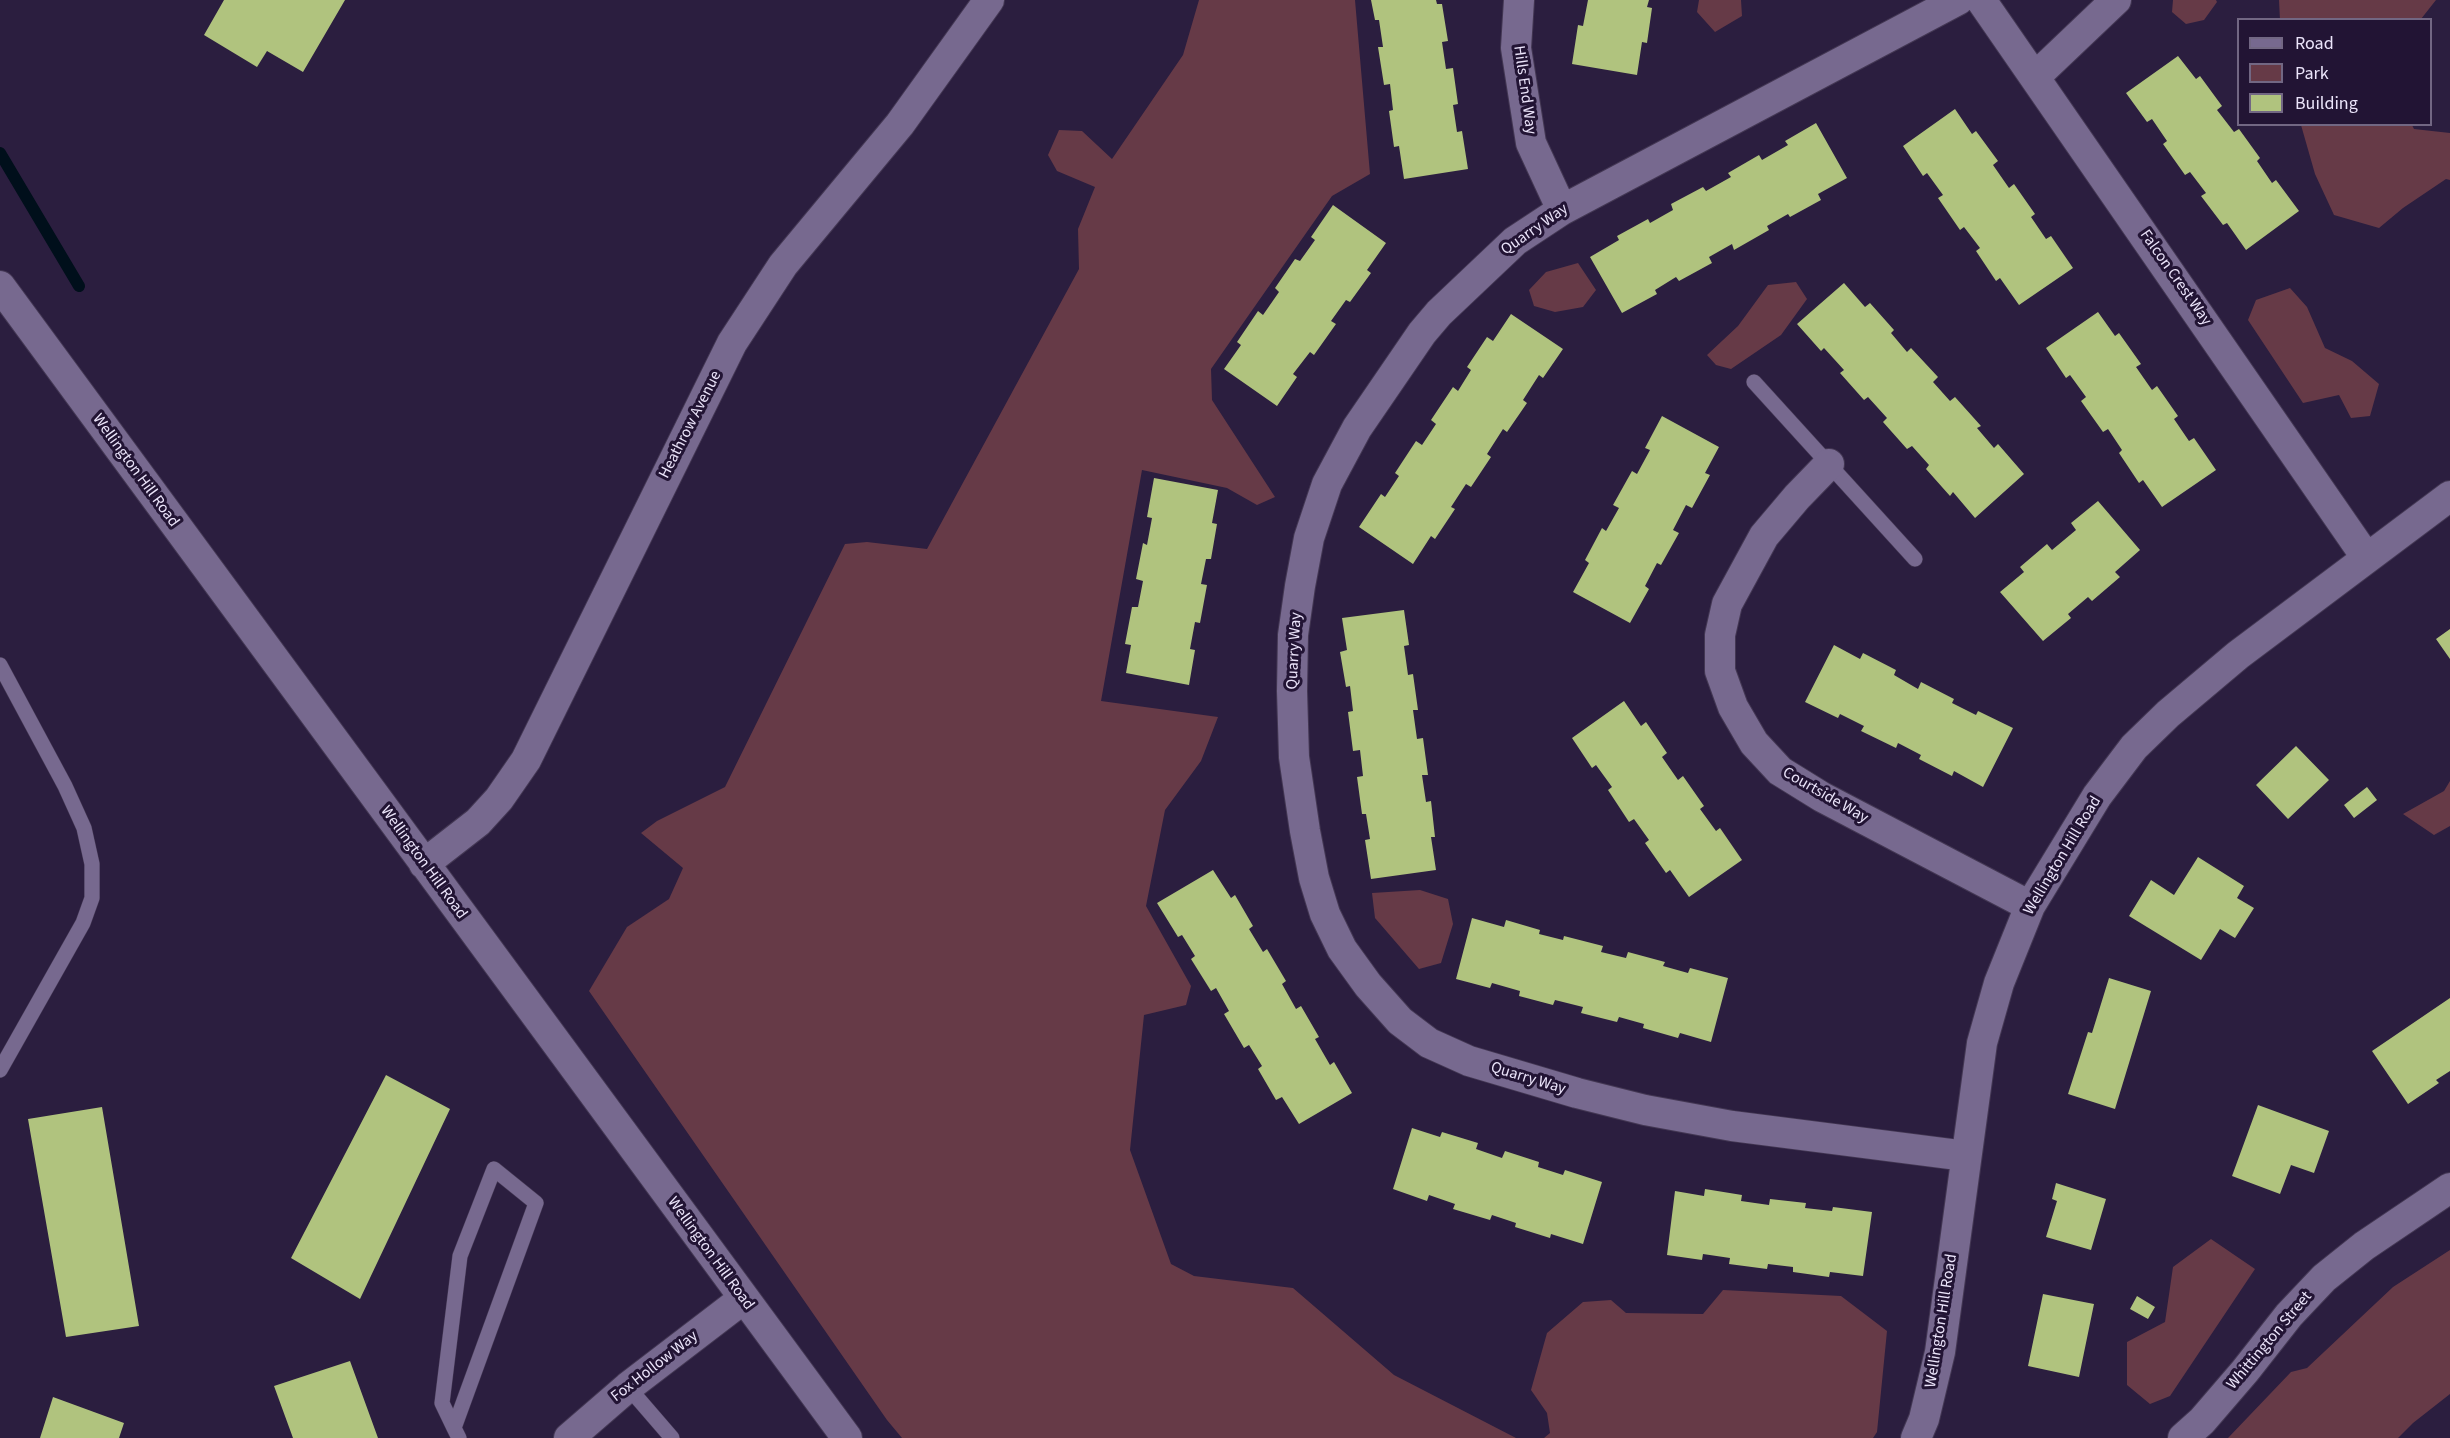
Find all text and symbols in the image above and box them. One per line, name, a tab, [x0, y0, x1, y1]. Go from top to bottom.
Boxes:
legend	[2237, 18, 2432, 126]
text: Road	[2295, 31, 2334, 56]
street label: Hills End Way	[1508, 44, 1540, 136]
text: Park	[2295, 61, 2329, 86]
text: Building	[2295, 91, 2358, 116]
street label: Quarry Way	[1498, 200, 1572, 260]
street label: Falcon Crest Way	[2135, 226, 2215, 330]
street label: Heathrow Avenue	[656, 368, 726, 482]
street label: Wellington Hill Road	[87, 411, 183, 531]
street label: Quarry Way	[1283, 612, 1307, 690]
street label: Courtside Way	[1779, 764, 1871, 828]
street label: Wellington Hill Road	[2020, 793, 2106, 919]
street label: Wellington Hill Road	[375, 803, 471, 923]
street label: Quarry Way	[1488, 1059, 1568, 1099]
street label: Wellington Hill Road	[662, 1194, 758, 1314]
street label: Wellington Hill Road	[1922, 1253, 1962, 1389]
street label: Whittington Street	[2223, 1288, 2317, 1394]
street label: Fox Hollow Way	[608, 1327, 702, 1407]

